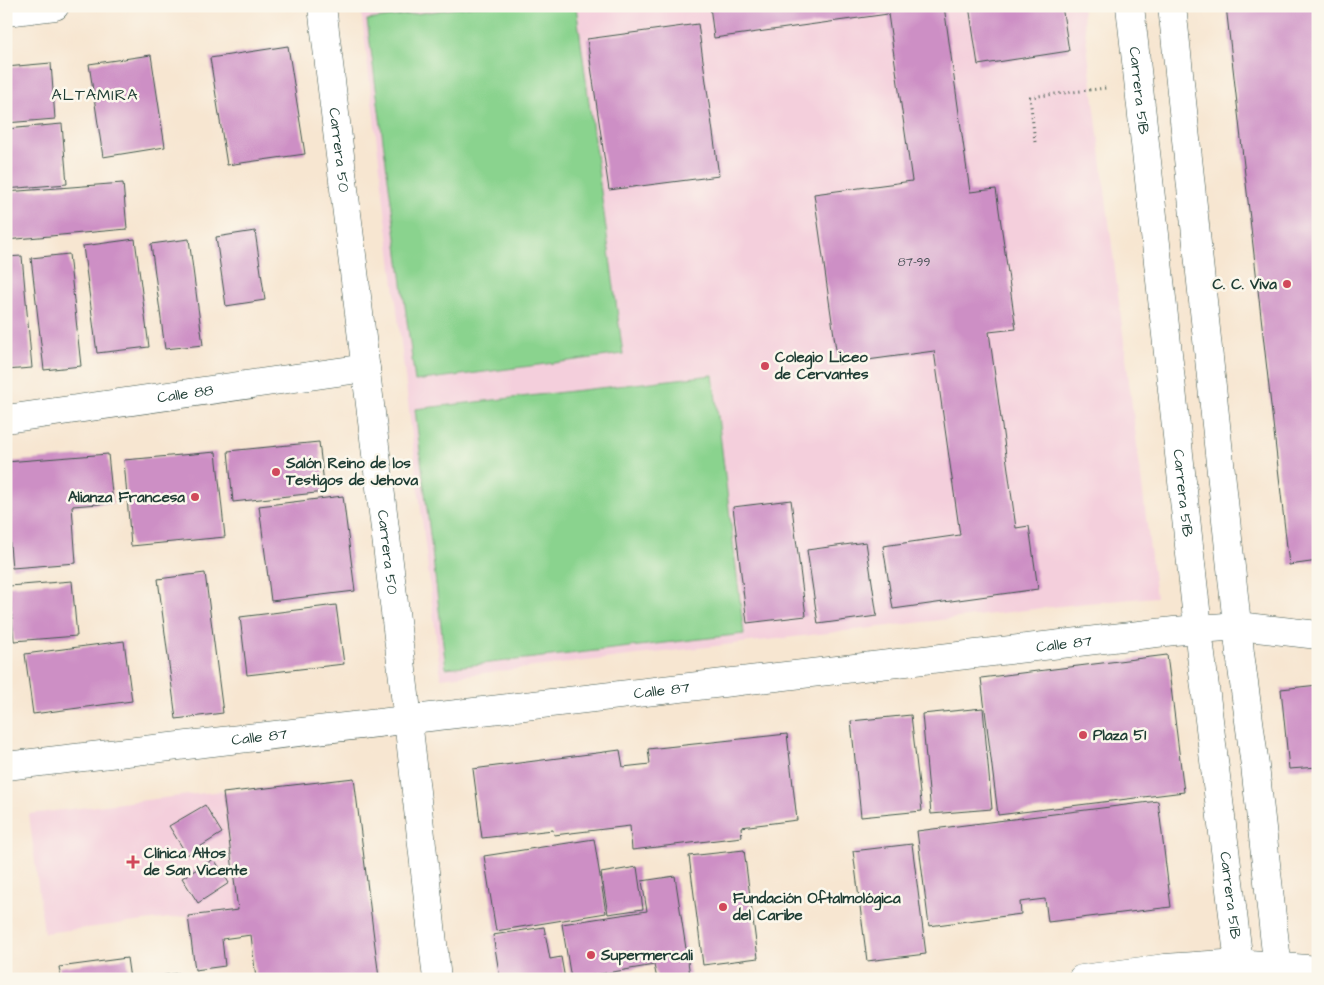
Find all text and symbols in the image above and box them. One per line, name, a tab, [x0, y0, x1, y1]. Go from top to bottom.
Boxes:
street label: Carrera 51B	[1124, 46, 1155, 136]
district label: ALTAMIRA	[52, 84, 138, 106]
street label: Carrera 50	[324, 107, 355, 194]
house number: 87-99	[898, 254, 930, 271]
place label: C. C. Viva	[1212, 274, 1277, 295]
marker: C. C. Viva	[1281, 278, 1293, 290]
place label: Colegio Liceo de Cervantes	[774, 347, 869, 385]
marker: Colegio Liceo de Cervantes	[759, 360, 771, 372]
street label: Calle 88	[156, 379, 215, 408]
street label: Carrera 51B	[1168, 448, 1199, 538]
place label: Salón Reino de los Testigos de Jehova	[285, 453, 419, 493]
marker: Salón Reino de los Testigos de Jehova	[270, 466, 282, 478]
place label: Alianza Francesa	[68, 487, 185, 508]
marker: Alianza Francesa	[189, 491, 201, 503]
street label: Carrera 50	[372, 509, 403, 596]
street label: Calle 87	[1035, 630, 1093, 657]
street label: Calle 87	[633, 677, 691, 704]
street label: Calle 87	[230, 723, 288, 750]
place label: Plaza 51	[1093, 725, 1146, 746]
marker: Plaza 51	[1077, 729, 1089, 741]
place label: Clínica Altos de San Vicente	[143, 843, 248, 881]
street label: Carrera 51B	[1215, 850, 1247, 941]
marker: Clínica Altos de San Vicente	[126, 855, 140, 869]
place label: Fundación Oftalmológica del Caribe	[732, 888, 901, 926]
marker: Fundación Oftalmológica del Caribe	[717, 901, 729, 913]
place label: Supermercali	[600, 945, 694, 966]
marker: Supermercali	[585, 949, 597, 961]

